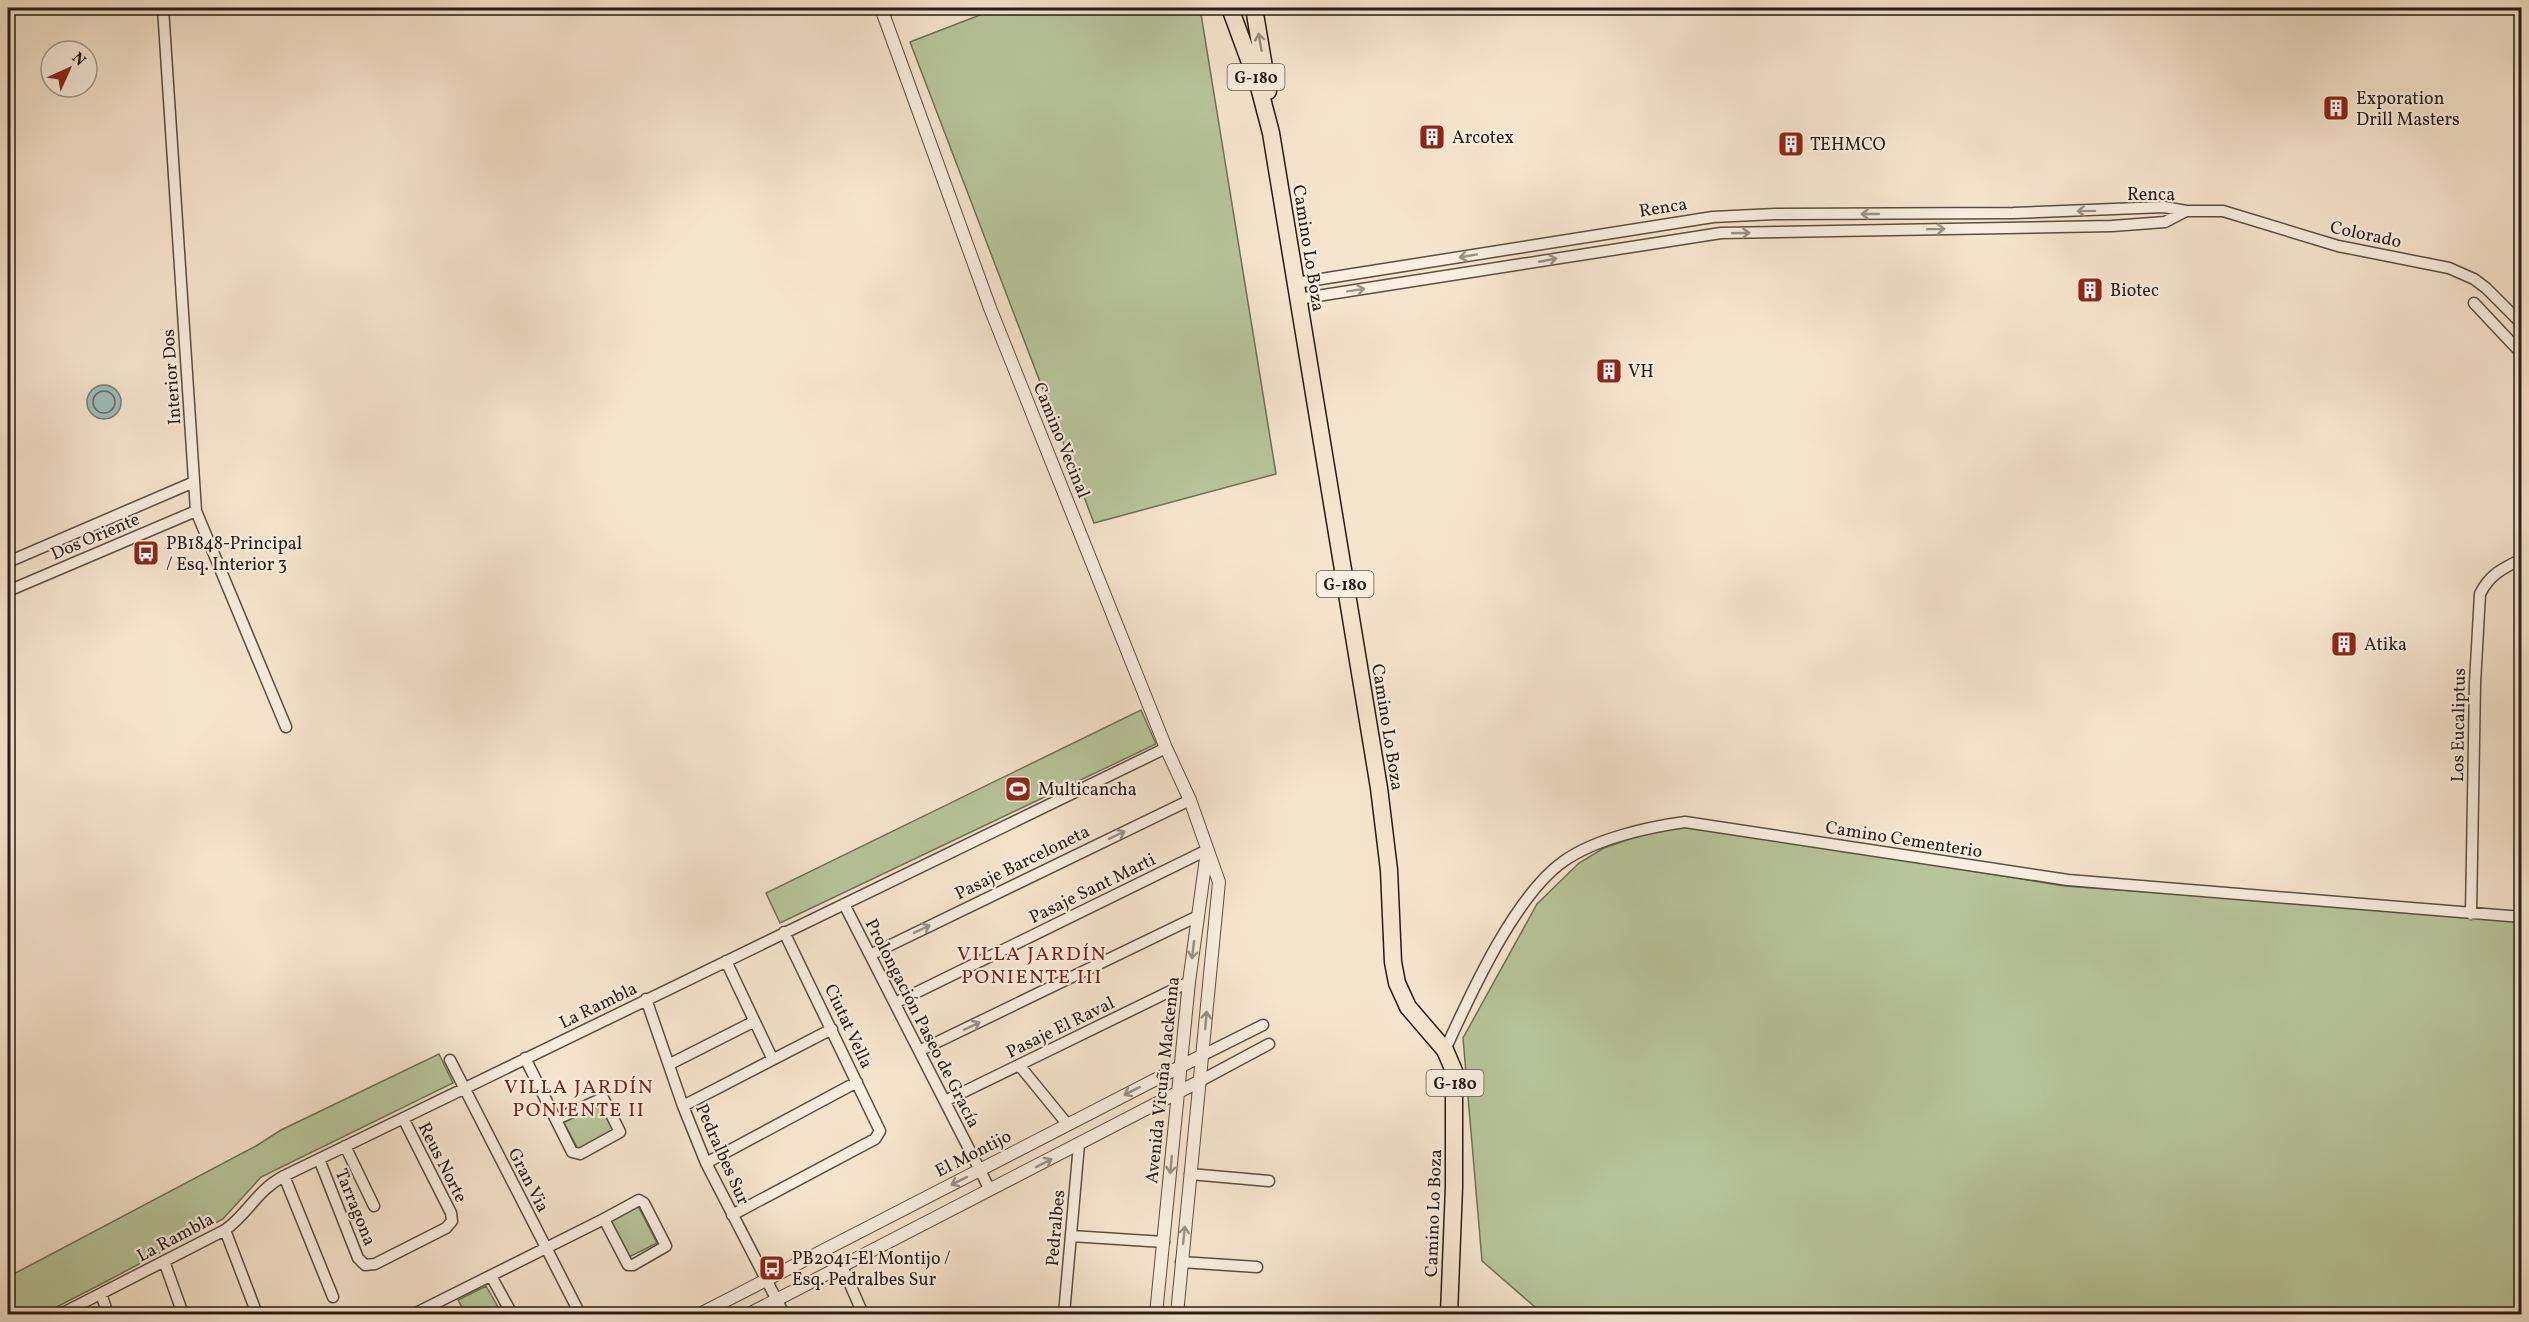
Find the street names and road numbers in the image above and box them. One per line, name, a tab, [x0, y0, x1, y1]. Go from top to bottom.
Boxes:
road number: G-180	[1228, 64, 1284, 90]
street label: Camino Lo Boza	[1285, 183, 1330, 313]
street label: Renca	[2127, 183, 2175, 208]
street label: Renca	[1637, 192, 1689, 225]
street label: Colorado	[2328, 216, 2404, 255]
street label: Interior Dos	[157, 328, 188, 426]
street label: Camino Vecinal	[1026, 379, 1095, 502]
street label: Dos Oriente	[47, 507, 144, 567]
road number: G-180	[1316, 571, 1374, 597]
street label: Camino Lo Boza	[1364, 662, 1409, 792]
street label: Los Eucaliptus	[2446, 668, 2473, 782]
street label: Camino Cementerio	[1823, 816, 1984, 865]
street label: Pasaje Barceloneta	[951, 820, 1094, 907]
street label: Pasaje Sant Marti	[1025, 848, 1160, 931]
street label: Prolongación Paseo de Gracía	[858, 915, 985, 1133]
street label: Avenida Vicuña Mackenna	[1140, 975, 1187, 1185]
street label: La Rambla	[555, 977, 642, 1036]
street label: Ciutat Vella	[817, 980, 878, 1073]
street label: Pasaje El Raval	[1002, 991, 1119, 1065]
road number: G-180	[1426, 1070, 1484, 1096]
street label: Pedralbes Sur	[688, 1100, 755, 1209]
street label: Reus Norte	[411, 1118, 473, 1207]
street label: El Montijo	[931, 1124, 1016, 1184]
street label: Gran Via	[501, 1144, 555, 1217]
street label: Camino Lo Boza	[1420, 1149, 1449, 1277]
street label: Tarragona	[328, 1165, 381, 1250]
street label: Pedralbes	[1041, 1189, 1072, 1267]
street label: La Rambla	[133, 1208, 219, 1269]

